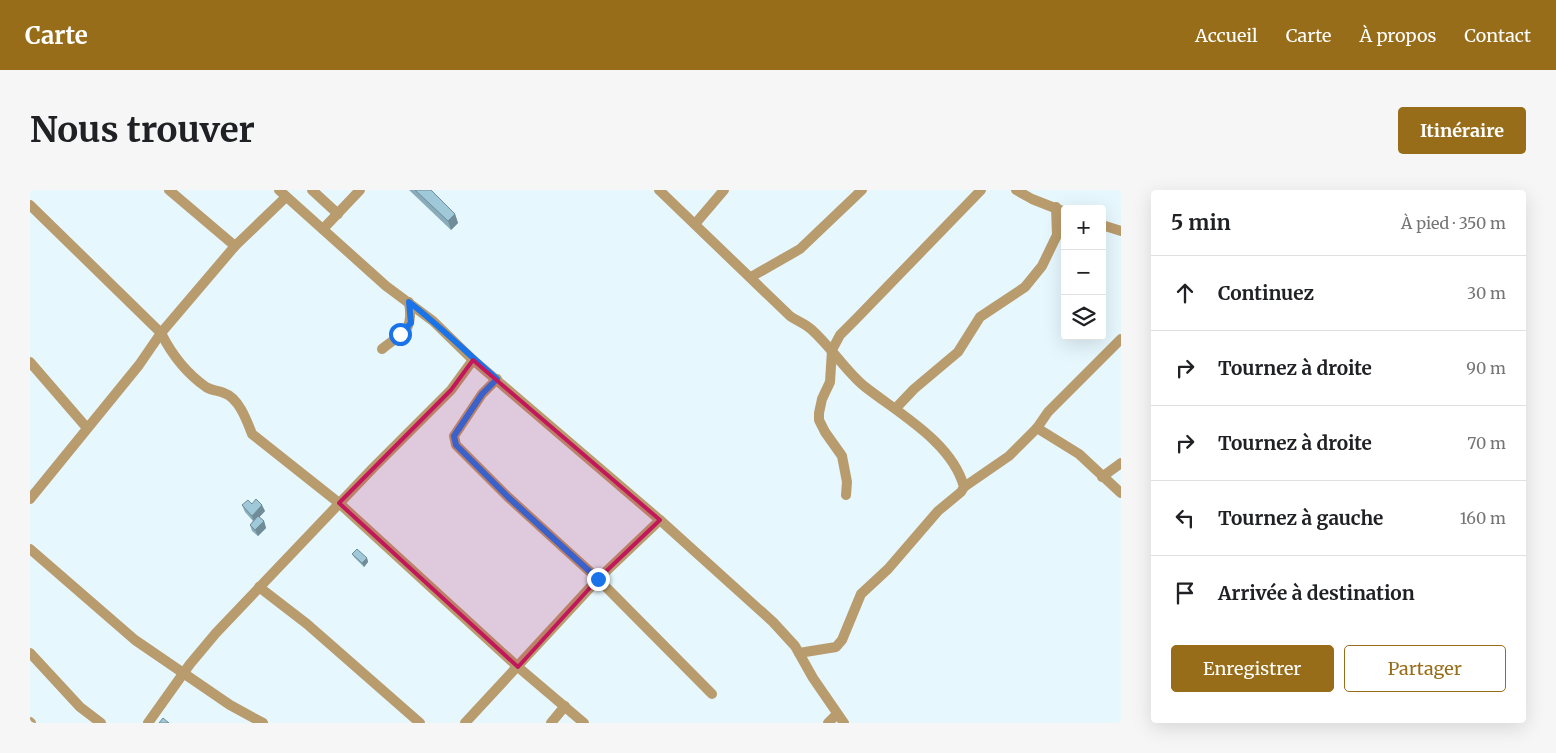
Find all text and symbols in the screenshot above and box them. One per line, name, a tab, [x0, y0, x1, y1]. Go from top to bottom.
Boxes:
text: Carte	[25, 20, 88, 51]
text: Accueil	[1195, 24, 1258, 47]
text: Carte	[1286, 24, 1331, 47]
text: À propos	[1359, 24, 1436, 47]
text: Contact	[1464, 24, 1531, 47]
button: Itinéraire	[1398, 107, 1526, 154]
text: Nous trouver	[30, 108, 255, 152]
map controls	[1061, 205, 1106, 340]
button: +	[1061, 205, 1106, 250]
text: 5 min	[1171, 209, 1231, 236]
text: À pied · 350 m	[1401, 213, 1506, 233]
button: −	[1061, 250, 1106, 295]
icon: ahead	[1171, 279, 1199, 307]
text: Continuez	[1218, 281, 1314, 305]
text: 30 m	[1467, 283, 1506, 303]
button: layers	[1061, 295, 1106, 340]
route start	[389, 323, 412, 346]
icon: right	[1171, 354, 1199, 382]
text: Tournez à droite	[1218, 356, 1372, 380]
text: 90 m	[1466, 358, 1506, 378]
icon: right	[1171, 429, 1199, 457]
text: Tournez à droite	[1218, 431, 1372, 455]
text: 70 m	[1467, 433, 1506, 453]
icon: left	[1171, 504, 1199, 532]
text: Tournez à gauche	[1218, 506, 1383, 530]
text: 160 m	[1460, 508, 1506, 528]
route end	[587, 568, 610, 591]
icon: arrive	[1171, 579, 1199, 607]
text: Arrivée à destination	[1218, 581, 1415, 605]
button: Enregistrer	[1171, 645, 1334, 692]
button: Partager	[1344, 645, 1506, 692]

